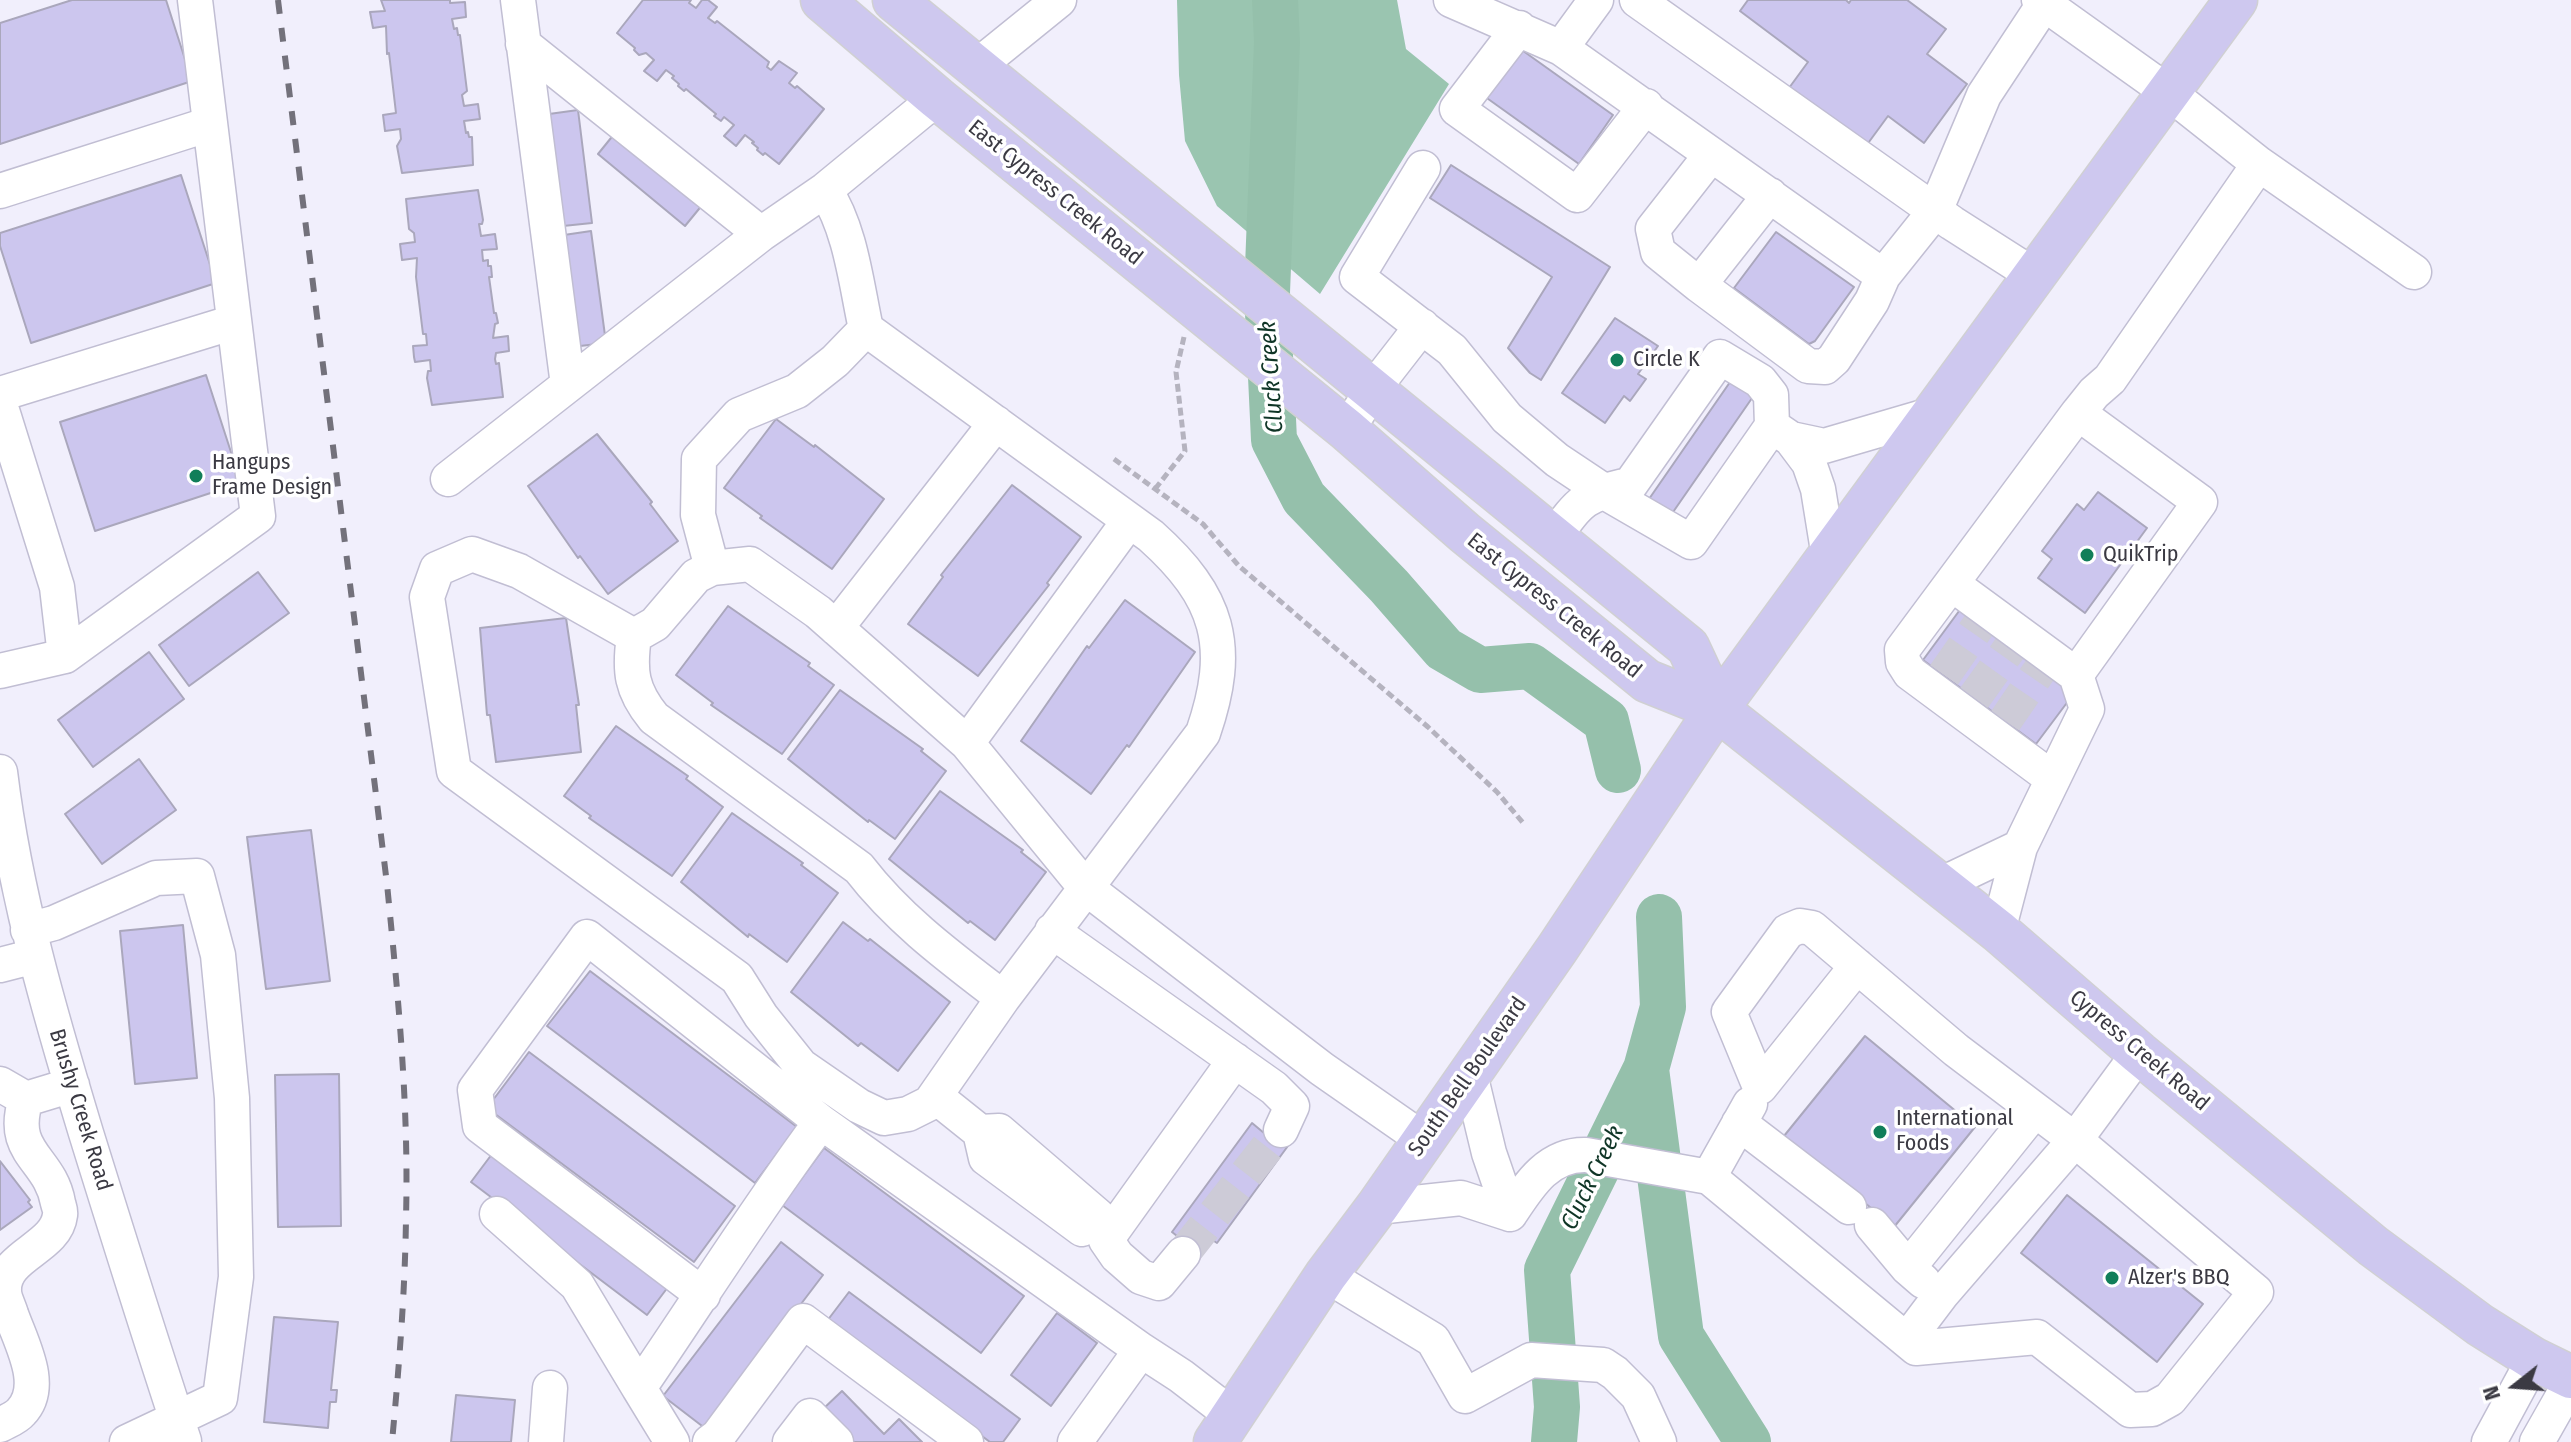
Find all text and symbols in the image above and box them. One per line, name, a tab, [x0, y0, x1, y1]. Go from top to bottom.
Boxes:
street label: East Cypress Creek Road	[963, 115, 1147, 271]
water label: Cluck Creek	[1254, 320, 1290, 434]
place label: Circle K	[1633, 347, 1700, 373]
marker: Circle K	[1608, 351, 1626, 369]
place label: Hangups Frame Design	[212, 450, 332, 502]
marker: Hangups Frame Design	[187, 467, 205, 485]
street label: East Cypress Creek Road	[1462, 528, 1646, 684]
place label: QuikTrip	[2103, 542, 2179, 568]
marker: QuikTrip	[2078, 546, 2096, 564]
street label: Cypress Creek Road	[2064, 985, 2214, 1117]
street label: South Bell Boulevard	[1403, 992, 1533, 1162]
street label: Brushy Creek Road	[43, 1026, 117, 1194]
place label: International Foods	[1896, 1106, 2013, 1158]
water label: Cluck Creek	[1555, 1121, 1631, 1235]
marker: International Foods	[1871, 1123, 1889, 1141]
place label: Alzer's BBQ	[2128, 1265, 2229, 1291]
marker: Alzer's BBQ	[2103, 1269, 2121, 1287]
north arrow	[2475, 1346, 2555, 1426]
text: N	[2477, 1383, 2506, 1403]

